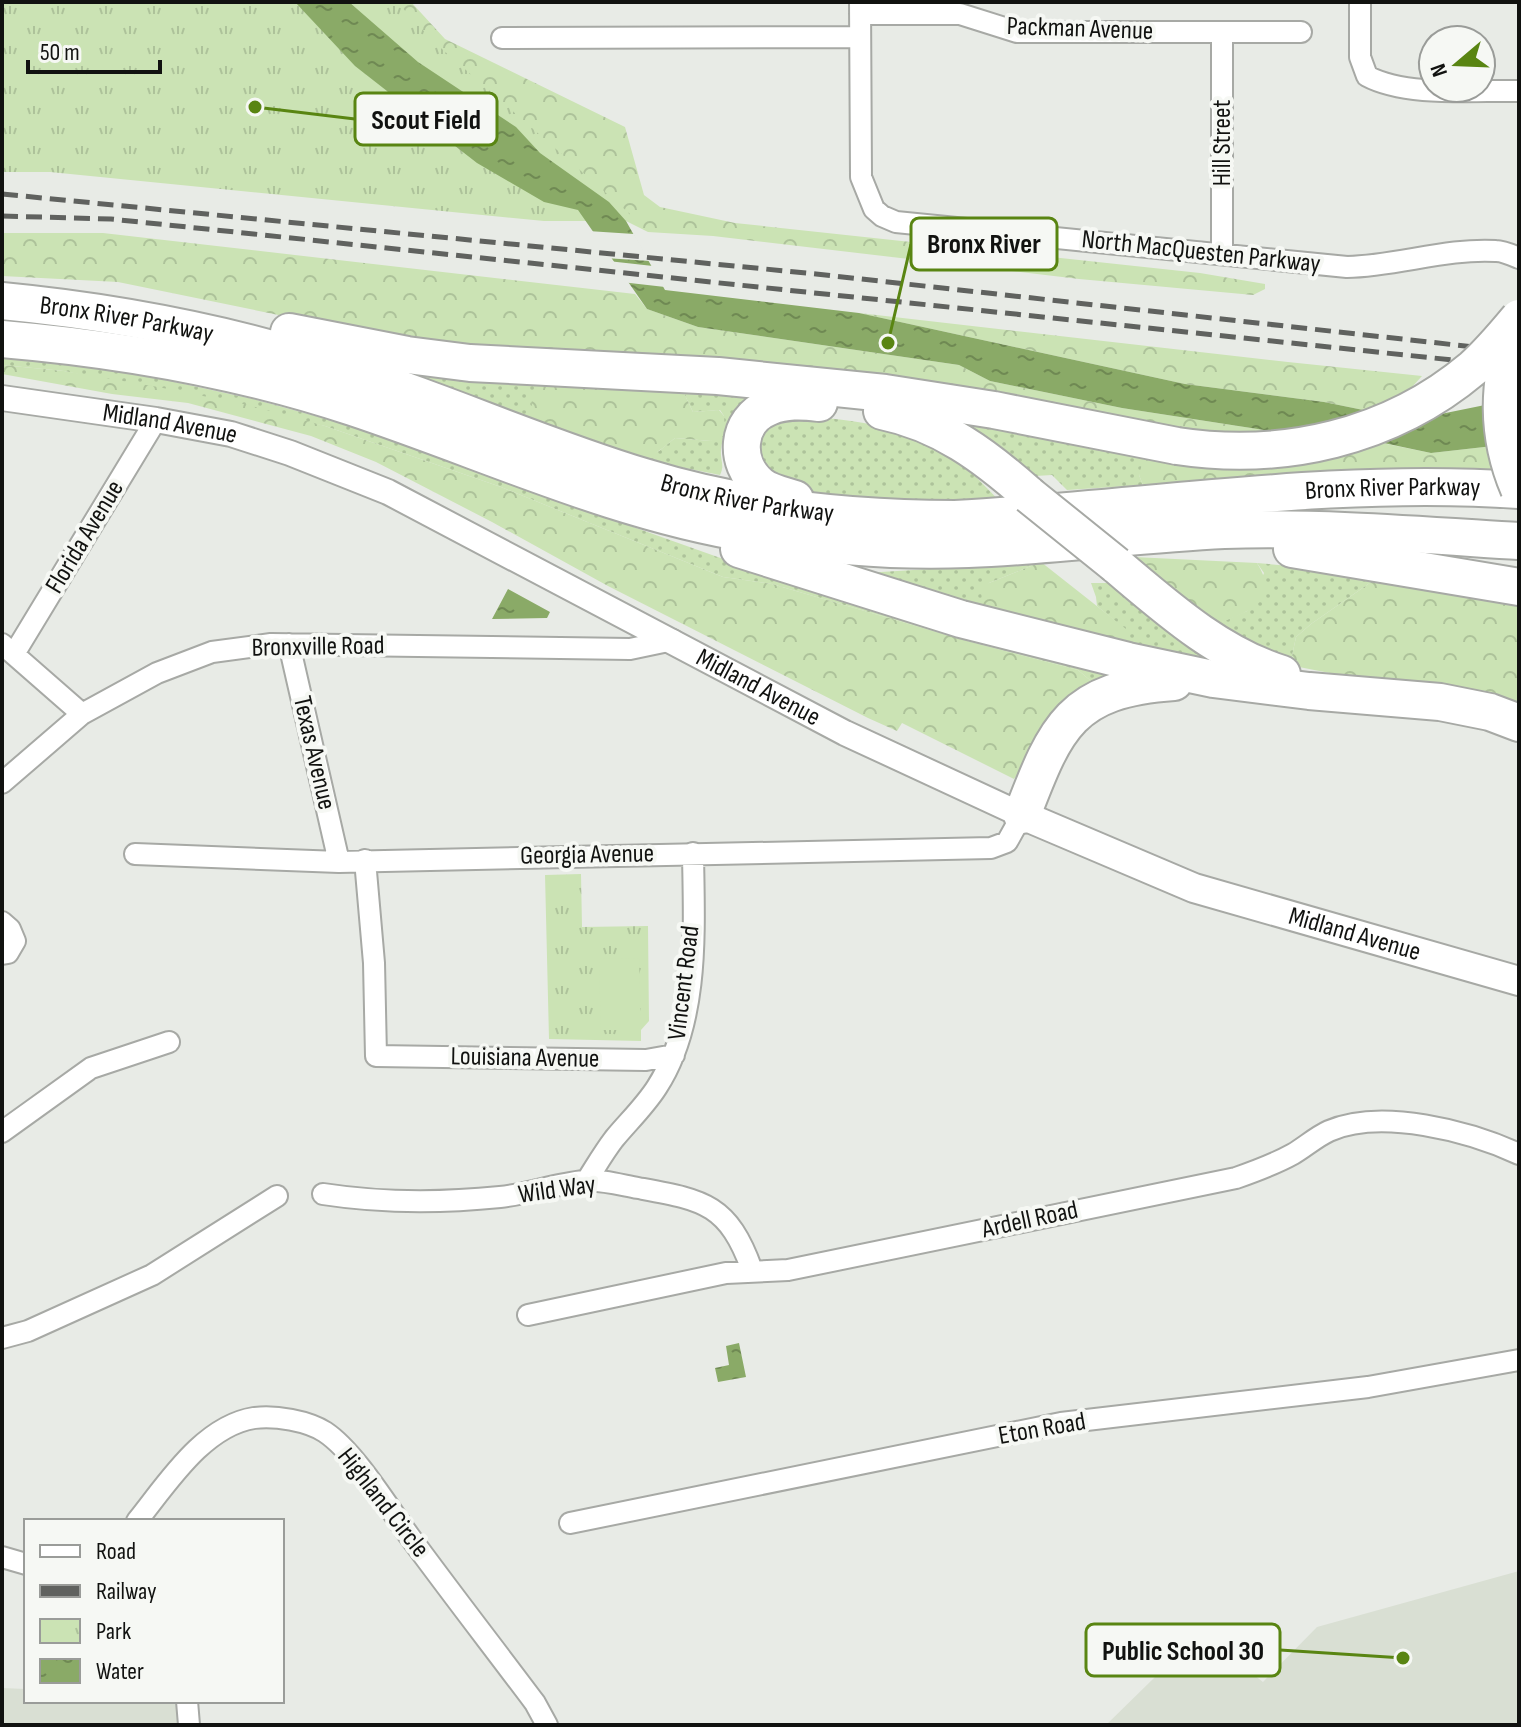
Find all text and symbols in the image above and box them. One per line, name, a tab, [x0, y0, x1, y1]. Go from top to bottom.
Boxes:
street label: Packman Avenue	[1006, 11, 1154, 47]
scale bar	[28, 24, 160, 74]
north arrow	[1417, 24, 1497, 104]
text: 50 m	[40, 38, 80, 67]
text: N	[1425, 60, 1454, 80]
callout: Scout Field	[355, 93, 497, 145]
street label: Hill Street	[1207, 100, 1238, 186]
text: Scout Field	[371, 104, 481, 137]
callout: Bronx River	[911, 218, 1057, 270]
street label: North MacQuesten Parkway	[1080, 224, 1322, 280]
text: Bronx River	[927, 228, 1041, 261]
street label: Bronx River Parkway	[38, 290, 216, 350]
street label: Midland Avenue	[101, 397, 241, 451]
street label: Bronx River Parkway	[657, 467, 835, 529]
street label: Bronx River Parkway	[1304, 471, 1481, 506]
street label: Florida Avenue	[39, 475, 131, 599]
street label: Bronxville Road	[251, 630, 385, 664]
street label: Midland Avenue	[691, 642, 826, 733]
street label: Texas Avenue	[286, 693, 342, 813]
street label: Georgia Avenue	[520, 838, 654, 872]
street label: Midland Avenue	[1285, 900, 1424, 968]
street label: Vincent Road	[662, 924, 706, 1042]
street label: Louisiana Avenue	[450, 1041, 600, 1075]
street label: Wild Way	[516, 1169, 598, 1211]
street label: Ardell Road	[978, 1195, 1081, 1245]
street label: Eton Road	[996, 1406, 1088, 1452]
street label: Highland Circle	[331, 1442, 435, 1564]
legend	[24, 1519, 284, 1703]
text: Road	[96, 1537, 136, 1566]
text: Railway	[96, 1577, 156, 1606]
text: Park	[96, 1617, 131, 1646]
callout: Public School 30	[1086, 1624, 1280, 1676]
text: Public School 30	[1102, 1635, 1264, 1668]
text: Water	[96, 1657, 144, 1686]

